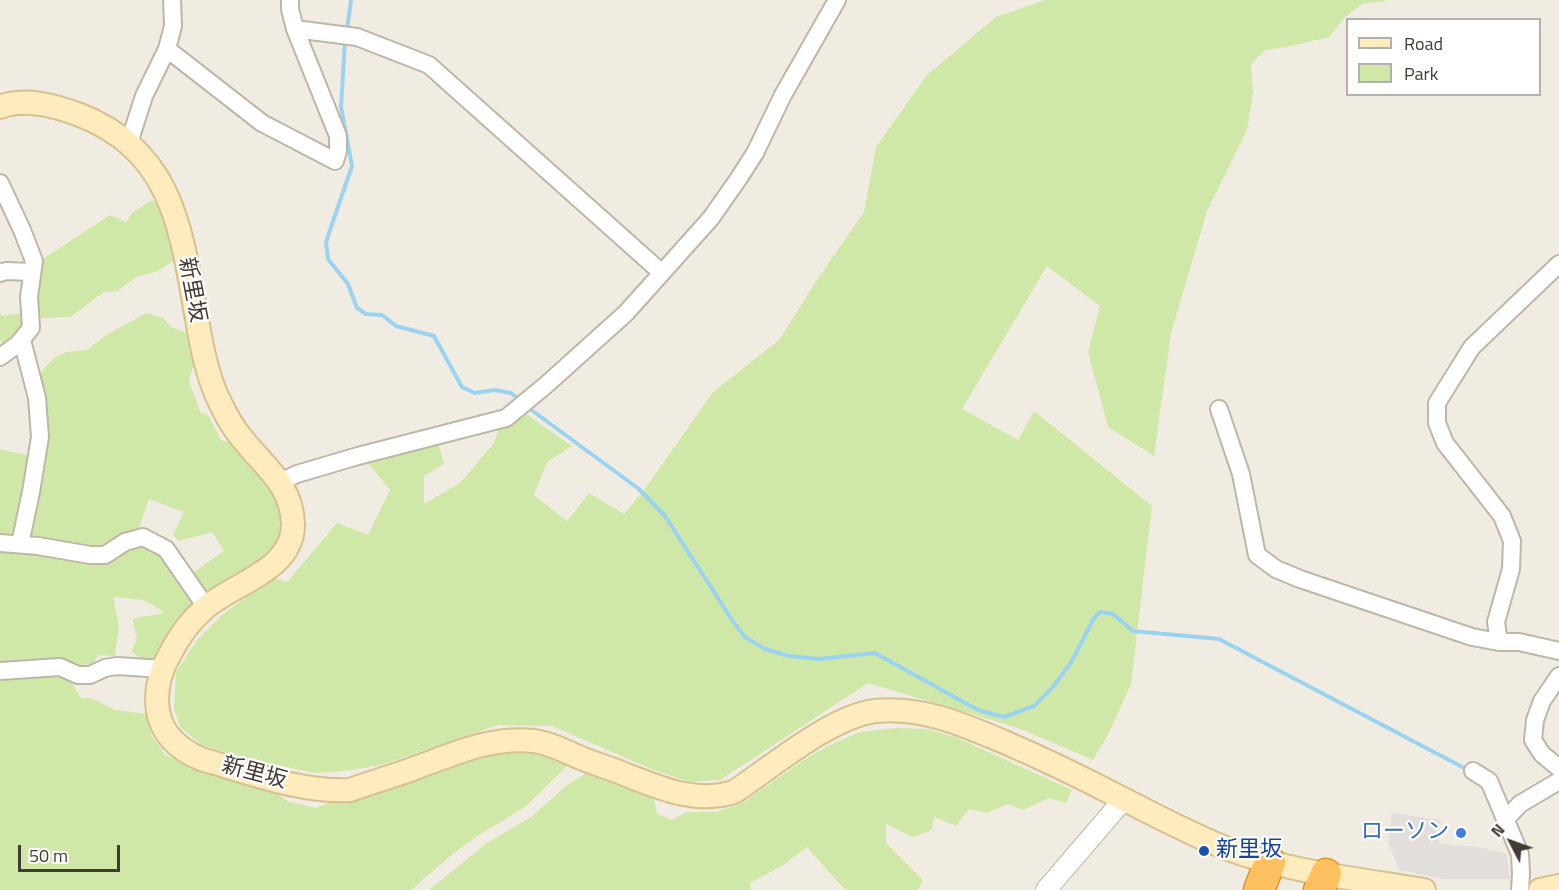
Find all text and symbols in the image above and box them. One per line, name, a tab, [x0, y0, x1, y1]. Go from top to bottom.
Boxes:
legend	[1346, 18, 1541, 96]
text: Road	[1404, 30, 1443, 57]
text: Park	[1404, 60, 1438, 87]
street label: 新里坂	[172, 255, 210, 325]
street label: 新里坂	[219, 753, 289, 795]
north arrow	[1481, 812, 1541, 872]
text: N	[1485, 818, 1510, 842]
place label: ローソン	[1361, 820, 1449, 846]
marker: ローソン	[1454, 826, 1468, 840]
scale bar	[21, 833, 123, 871]
place label: 新里坂	[1216, 838, 1282, 864]
text: 50 m	[29, 842, 68, 869]
marker: 新里坂	[1197, 844, 1211, 858]

